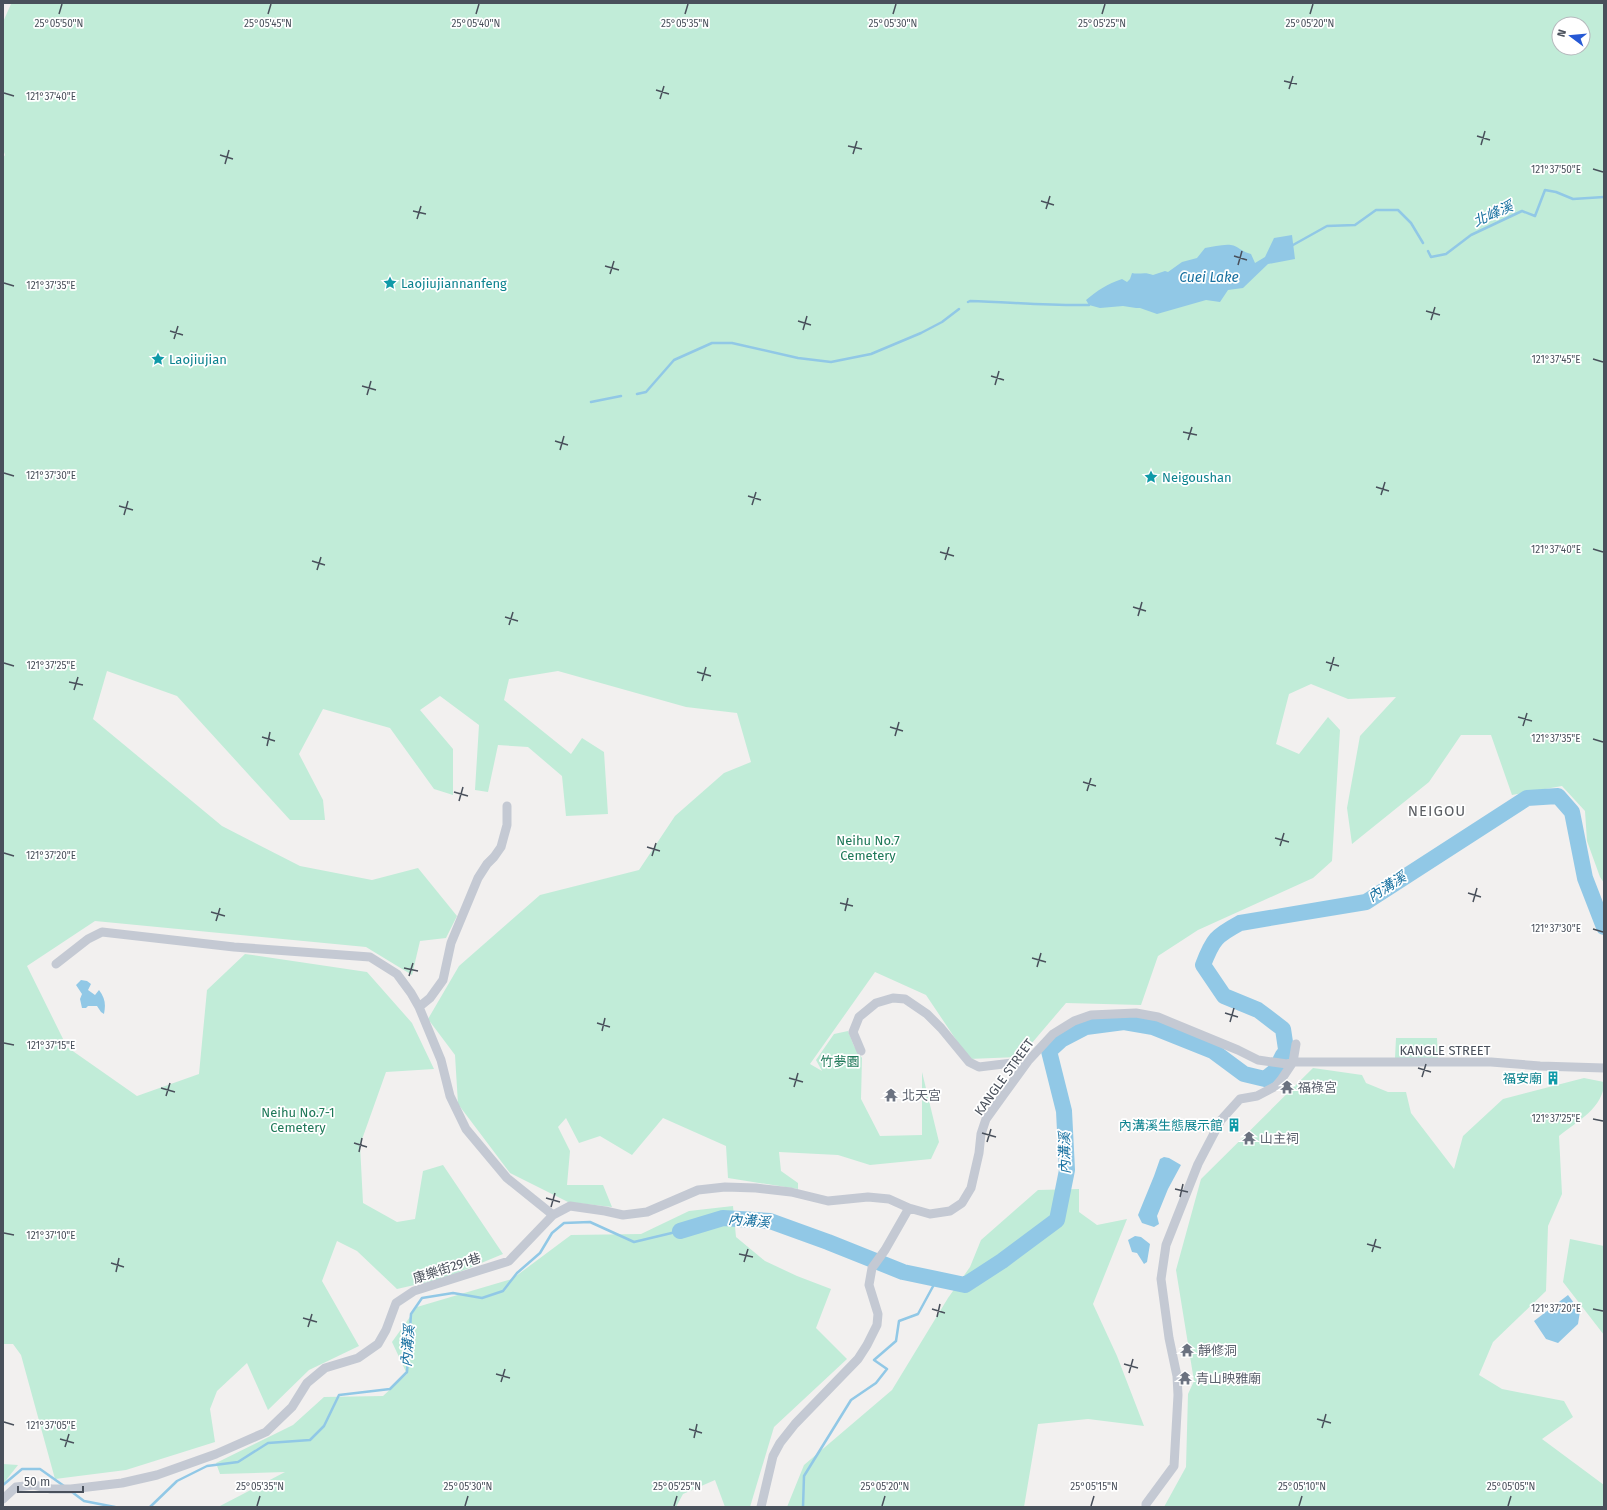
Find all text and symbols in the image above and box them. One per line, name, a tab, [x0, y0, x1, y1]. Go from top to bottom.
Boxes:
north arrow	[1551, 16, 1591, 56]
text: 25°05'50"N	[35, 18, 83, 30]
text: 25°05'45"N	[244, 18, 292, 30]
text: 25°05'40"N	[452, 18, 500, 30]
text: 25°05'35"N	[661, 18, 709, 30]
text: 25°05'30"N	[869, 18, 917, 30]
text: 25°05'25"N	[1078, 18, 1126, 30]
text: 25°05'20"N	[1286, 18, 1334, 30]
text: N	[1555, 28, 1569, 39]
text: 121°37'40"E	[26, 91, 76, 103]
text: 121°37'50"E	[1531, 164, 1581, 176]
water label: 北峰溪	[1470, 197, 1517, 230]
water label: Cuei Lake	[1179, 269, 1239, 286]
place icon: Laojiujiannanfeng	[382, 275, 398, 291]
place label: Laojiujiannanfeng	[401, 276, 507, 291]
text: 121°37'35"E	[26, 280, 76, 292]
place icon: Laojiujian	[150, 351, 166, 367]
place label: Laojiujian	[169, 352, 227, 367]
text: 121°37'45"E	[1531, 354, 1581, 366]
place icon: Neigoushan	[1143, 469, 1159, 485]
text: 121°37'30"E	[26, 470, 76, 482]
place label: Neigoushan	[1162, 470, 1232, 485]
text: 121°37'40"E	[1531, 544, 1581, 556]
text: 121°37'25"E	[26, 660, 76, 672]
text: 121°37'35"E	[1531, 733, 1581, 745]
district label: NEIGOU	[1408, 802, 1466, 820]
park label: Neihu No.7 Cemetery	[836, 833, 900, 863]
text: 121°37'20"E	[26, 850, 76, 862]
water label: 內溝溪	[1365, 868, 1411, 905]
text: 121°37'30"E	[1531, 923, 1581, 935]
street label: KANGLE STREET	[971, 1036, 1037, 1118]
text: 121°37'15"E	[27, 1040, 75, 1052]
street label: KANGLE STREET	[1399, 1043, 1491, 1058]
park label: 竹夢園	[820, 1054, 860, 1069]
building icon: 福安廟	[1545, 1070, 1561, 1086]
place label: 福安廟	[1503, 1071, 1542, 1086]
temple icon: 福祿宮	[1279, 1079, 1295, 1095]
place label: 福祿宮	[1298, 1080, 1337, 1095]
temple icon: 北天宮	[883, 1087, 899, 1103]
place label: 北天宮	[902, 1088, 941, 1103]
park label: Neihu No.7-1 Cemetery	[261, 1105, 335, 1135]
text: 121°37'25"E	[1531, 1113, 1581, 1125]
building icon: 內溝溪生態展示館	[1226, 1117, 1242, 1133]
place label: 內溝溪生態展示館	[1119, 1118, 1223, 1133]
water label: 內溝溪	[1056, 1130, 1074, 1174]
temple icon: 山主祠	[1241, 1130, 1257, 1146]
place label: 山主祠	[1260, 1131, 1299, 1146]
water label: 內溝溪	[727, 1211, 773, 1231]
text: 121°37'10"E	[26, 1230, 76, 1242]
street label: 康樂街291巷	[411, 1250, 483, 1286]
text: 121°37'20"E	[1531, 1303, 1581, 1315]
water label: 內溝溪	[398, 1322, 418, 1368]
temple icon: 靜修洞	[1179, 1342, 1195, 1358]
place label: 靜修洞	[1198, 1343, 1237, 1358]
temple icon: 青山映雅廟	[1177, 1370, 1193, 1386]
place label: 青山映雅廟	[1196, 1371, 1261, 1386]
text: 121°37'05"E	[26, 1420, 76, 1432]
scale bar	[18, 1468, 83, 1494]
text: 50 m	[24, 1475, 50, 1489]
text: 25°05'35"N	[236, 1481, 284, 1493]
text: 25°05'30"N	[444, 1481, 492, 1493]
text: 25°05'25"N	[653, 1481, 701, 1493]
text: 25°05'20"N	[861, 1481, 909, 1493]
text: 25°05'15"N	[1070, 1481, 1118, 1493]
text: 25°05'10"N	[1278, 1481, 1326, 1493]
text: 25°05'05"N	[1487, 1481, 1535, 1493]

